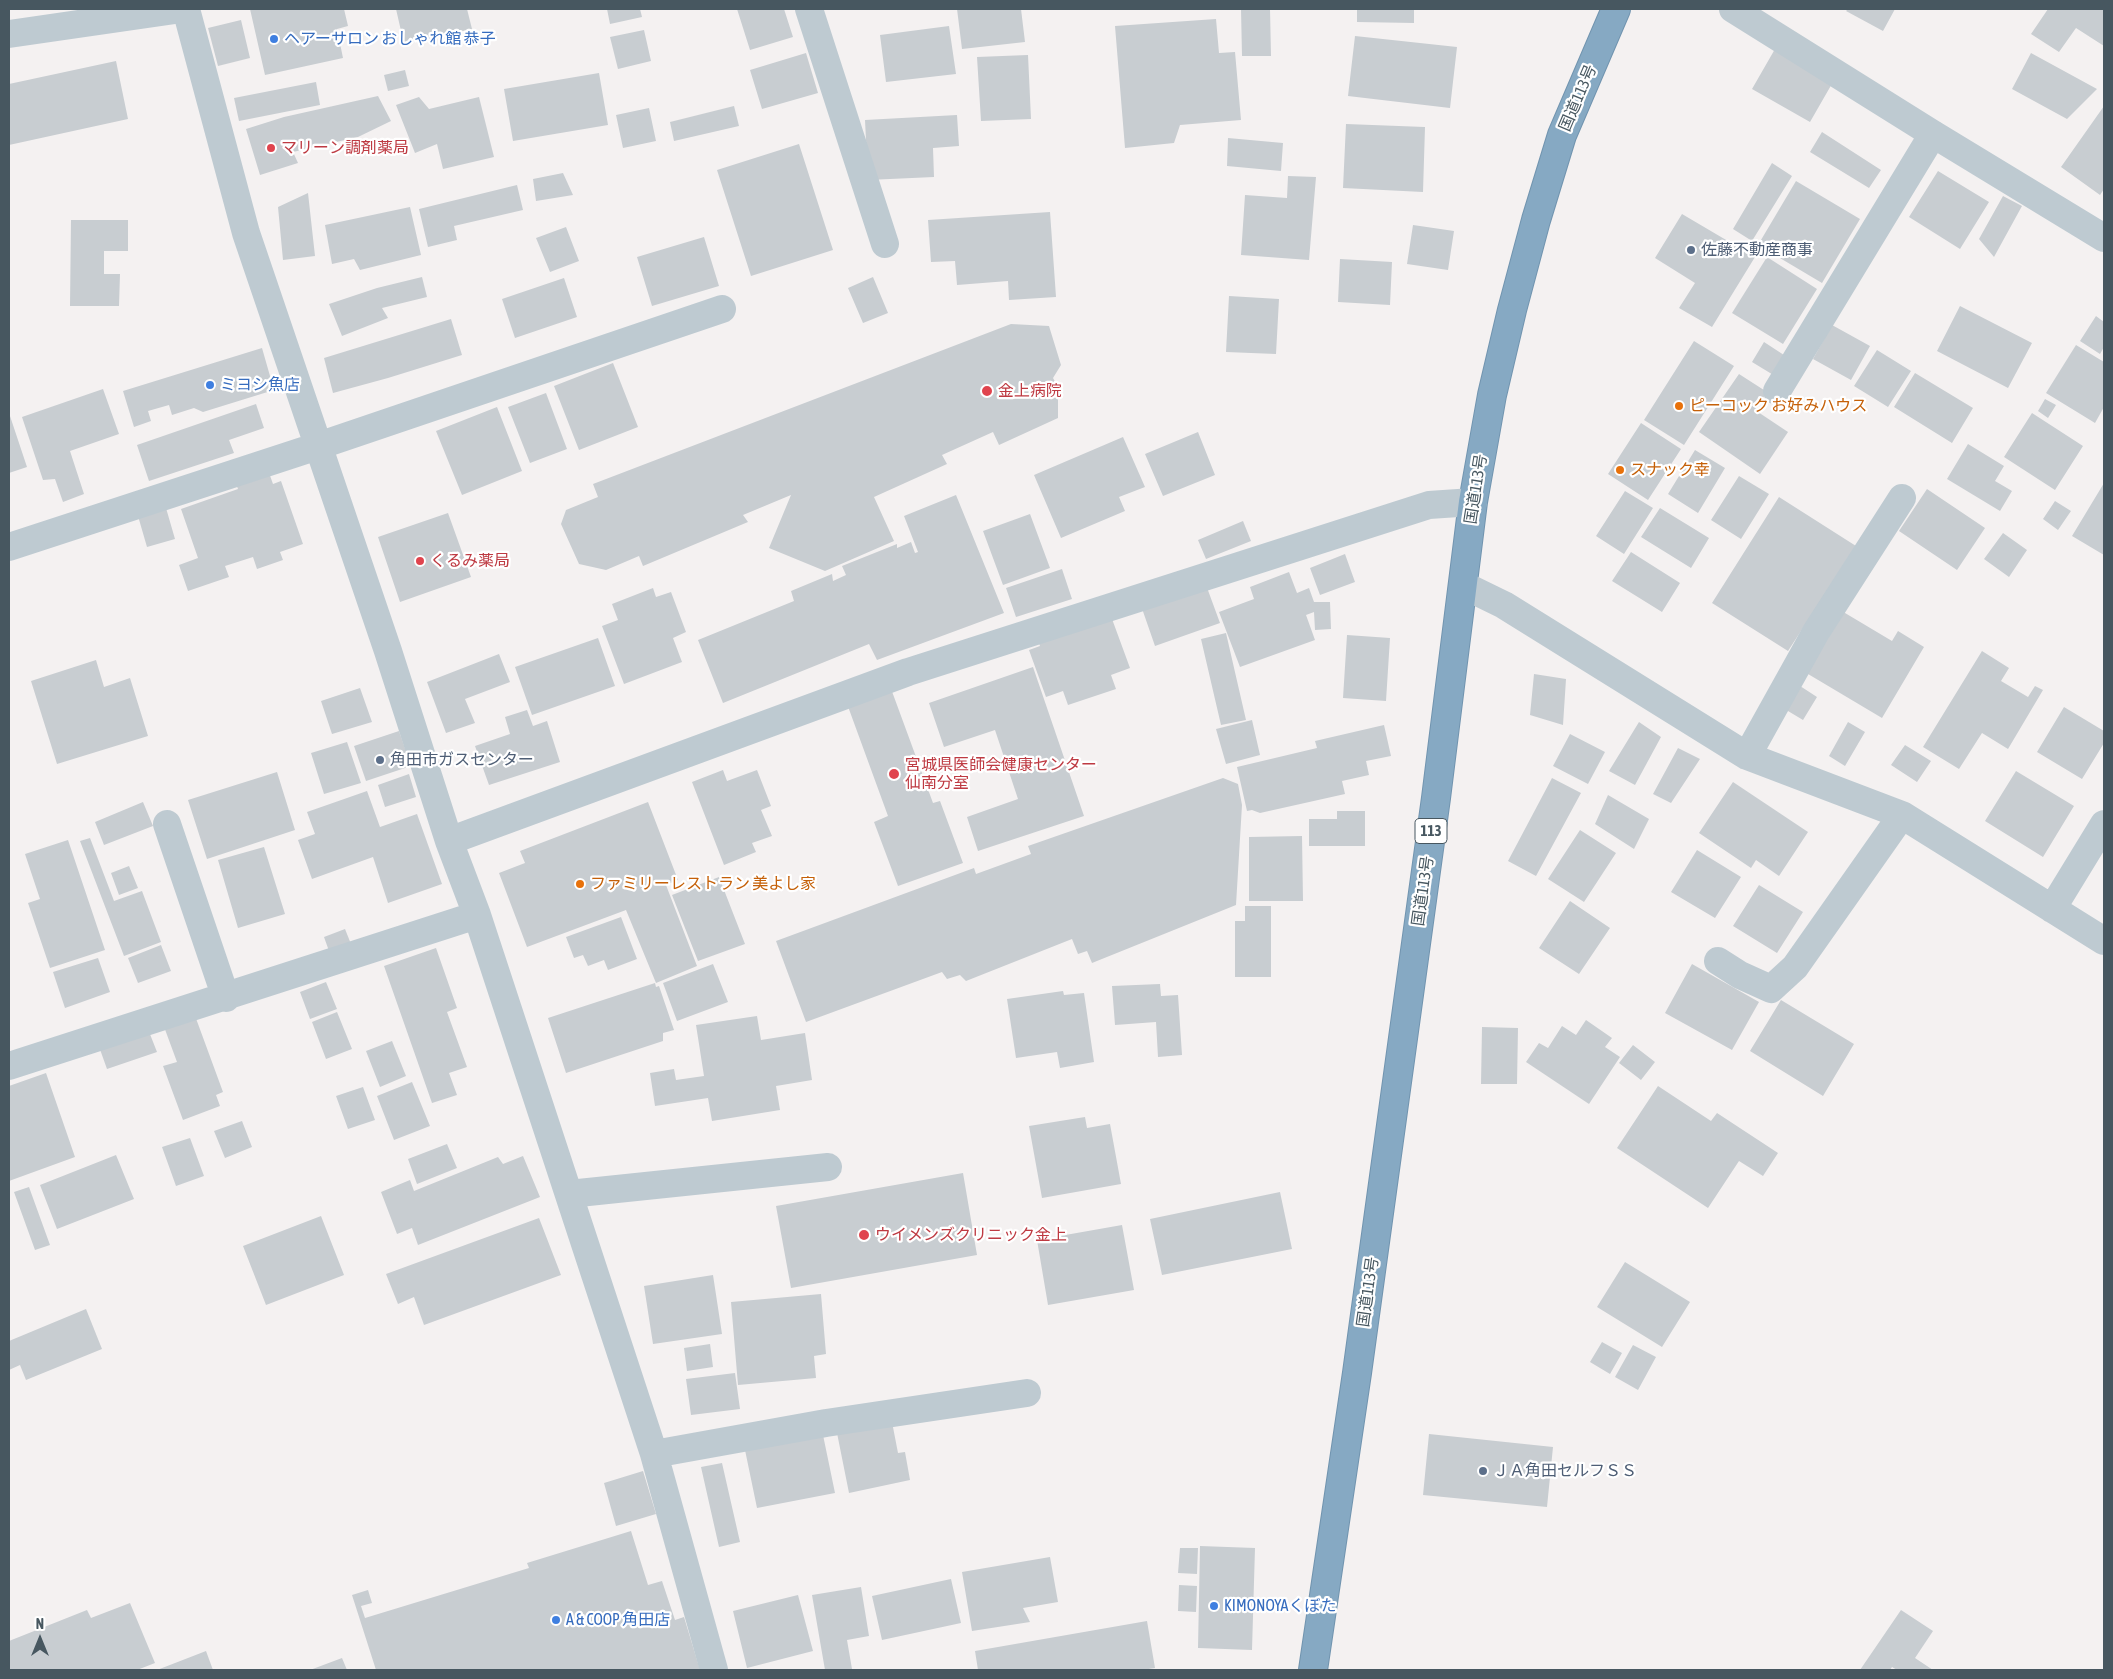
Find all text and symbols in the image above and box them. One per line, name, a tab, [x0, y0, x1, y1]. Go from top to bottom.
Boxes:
place label: ヘアーサロン おしゃれ館 恭子	[284, 29, 495, 49]
marker: ヘアーサロン おしゃれ館 恭子	[268, 33, 280, 45]
street label: 国道113号	[1555, 62, 1601, 134]
place label: マリーン調剤薬局	[281, 138, 409, 158]
marker: マリーン調剤薬局	[265, 142, 277, 154]
place label: 佐藤不動産商事	[1701, 240, 1813, 260]
marker: 佐藤不動産商事	[1685, 244, 1697, 256]
place label: ミヨシ魚店	[220, 375, 300, 395]
marker: ミヨシ魚店	[204, 379, 216, 391]
place label: 金上病院	[998, 381, 1062, 401]
marker: 金上病院	[980, 384, 994, 398]
place label: ピーコック お好みハウス	[1689, 396, 1867, 416]
marker: ピーコック お好みハウス	[1673, 400, 1685, 412]
street label: 国道113号	[1461, 453, 1491, 525]
place label: スナック幸	[1630, 460, 1710, 480]
marker: スナック幸	[1614, 464, 1626, 476]
place label: くるみ薬局	[430, 551, 510, 571]
marker: くるみ薬局	[414, 555, 426, 567]
place label: 角田市ガスセンター	[390, 750, 534, 770]
marker: 角田市ガスセンター	[374, 754, 386, 766]
place label: 宮城県医師会健康センター 仙南分室	[905, 755, 1097, 793]
marker: 宮城県医師会健康センター 仙南分室	[887, 767, 901, 781]
road number: 113	[1415, 818, 1447, 844]
street label: 国道113号	[1409, 855, 1437, 927]
place label: ファミリーレストラン 美よし家	[590, 874, 816, 894]
marker: ファミリーレストラン 美よし家	[574, 878, 586, 890]
place label: ウイメンズクリニック金上	[875, 1225, 1067, 1245]
marker: ウイメンズクリニック金上	[857, 1228, 871, 1242]
street label: 国道113号	[1354, 1256, 1382, 1328]
place label: ＪＡ角田セルフＳＳ	[1493, 1461, 1637, 1481]
marker: ＪＡ角田セルフＳＳ	[1477, 1465, 1489, 1477]
place label: KIMONOYAくぼた	[1224, 1596, 1336, 1616]
marker: KIMONOYAくぼた	[1208, 1600, 1220, 1612]
place label: A & COOP 角田店	[566, 1610, 670, 1630]
north arrow	[15, 1614, 65, 1664]
marker: A & COOP 角田店	[550, 1614, 562, 1626]
text: N	[36, 1616, 44, 1632]

